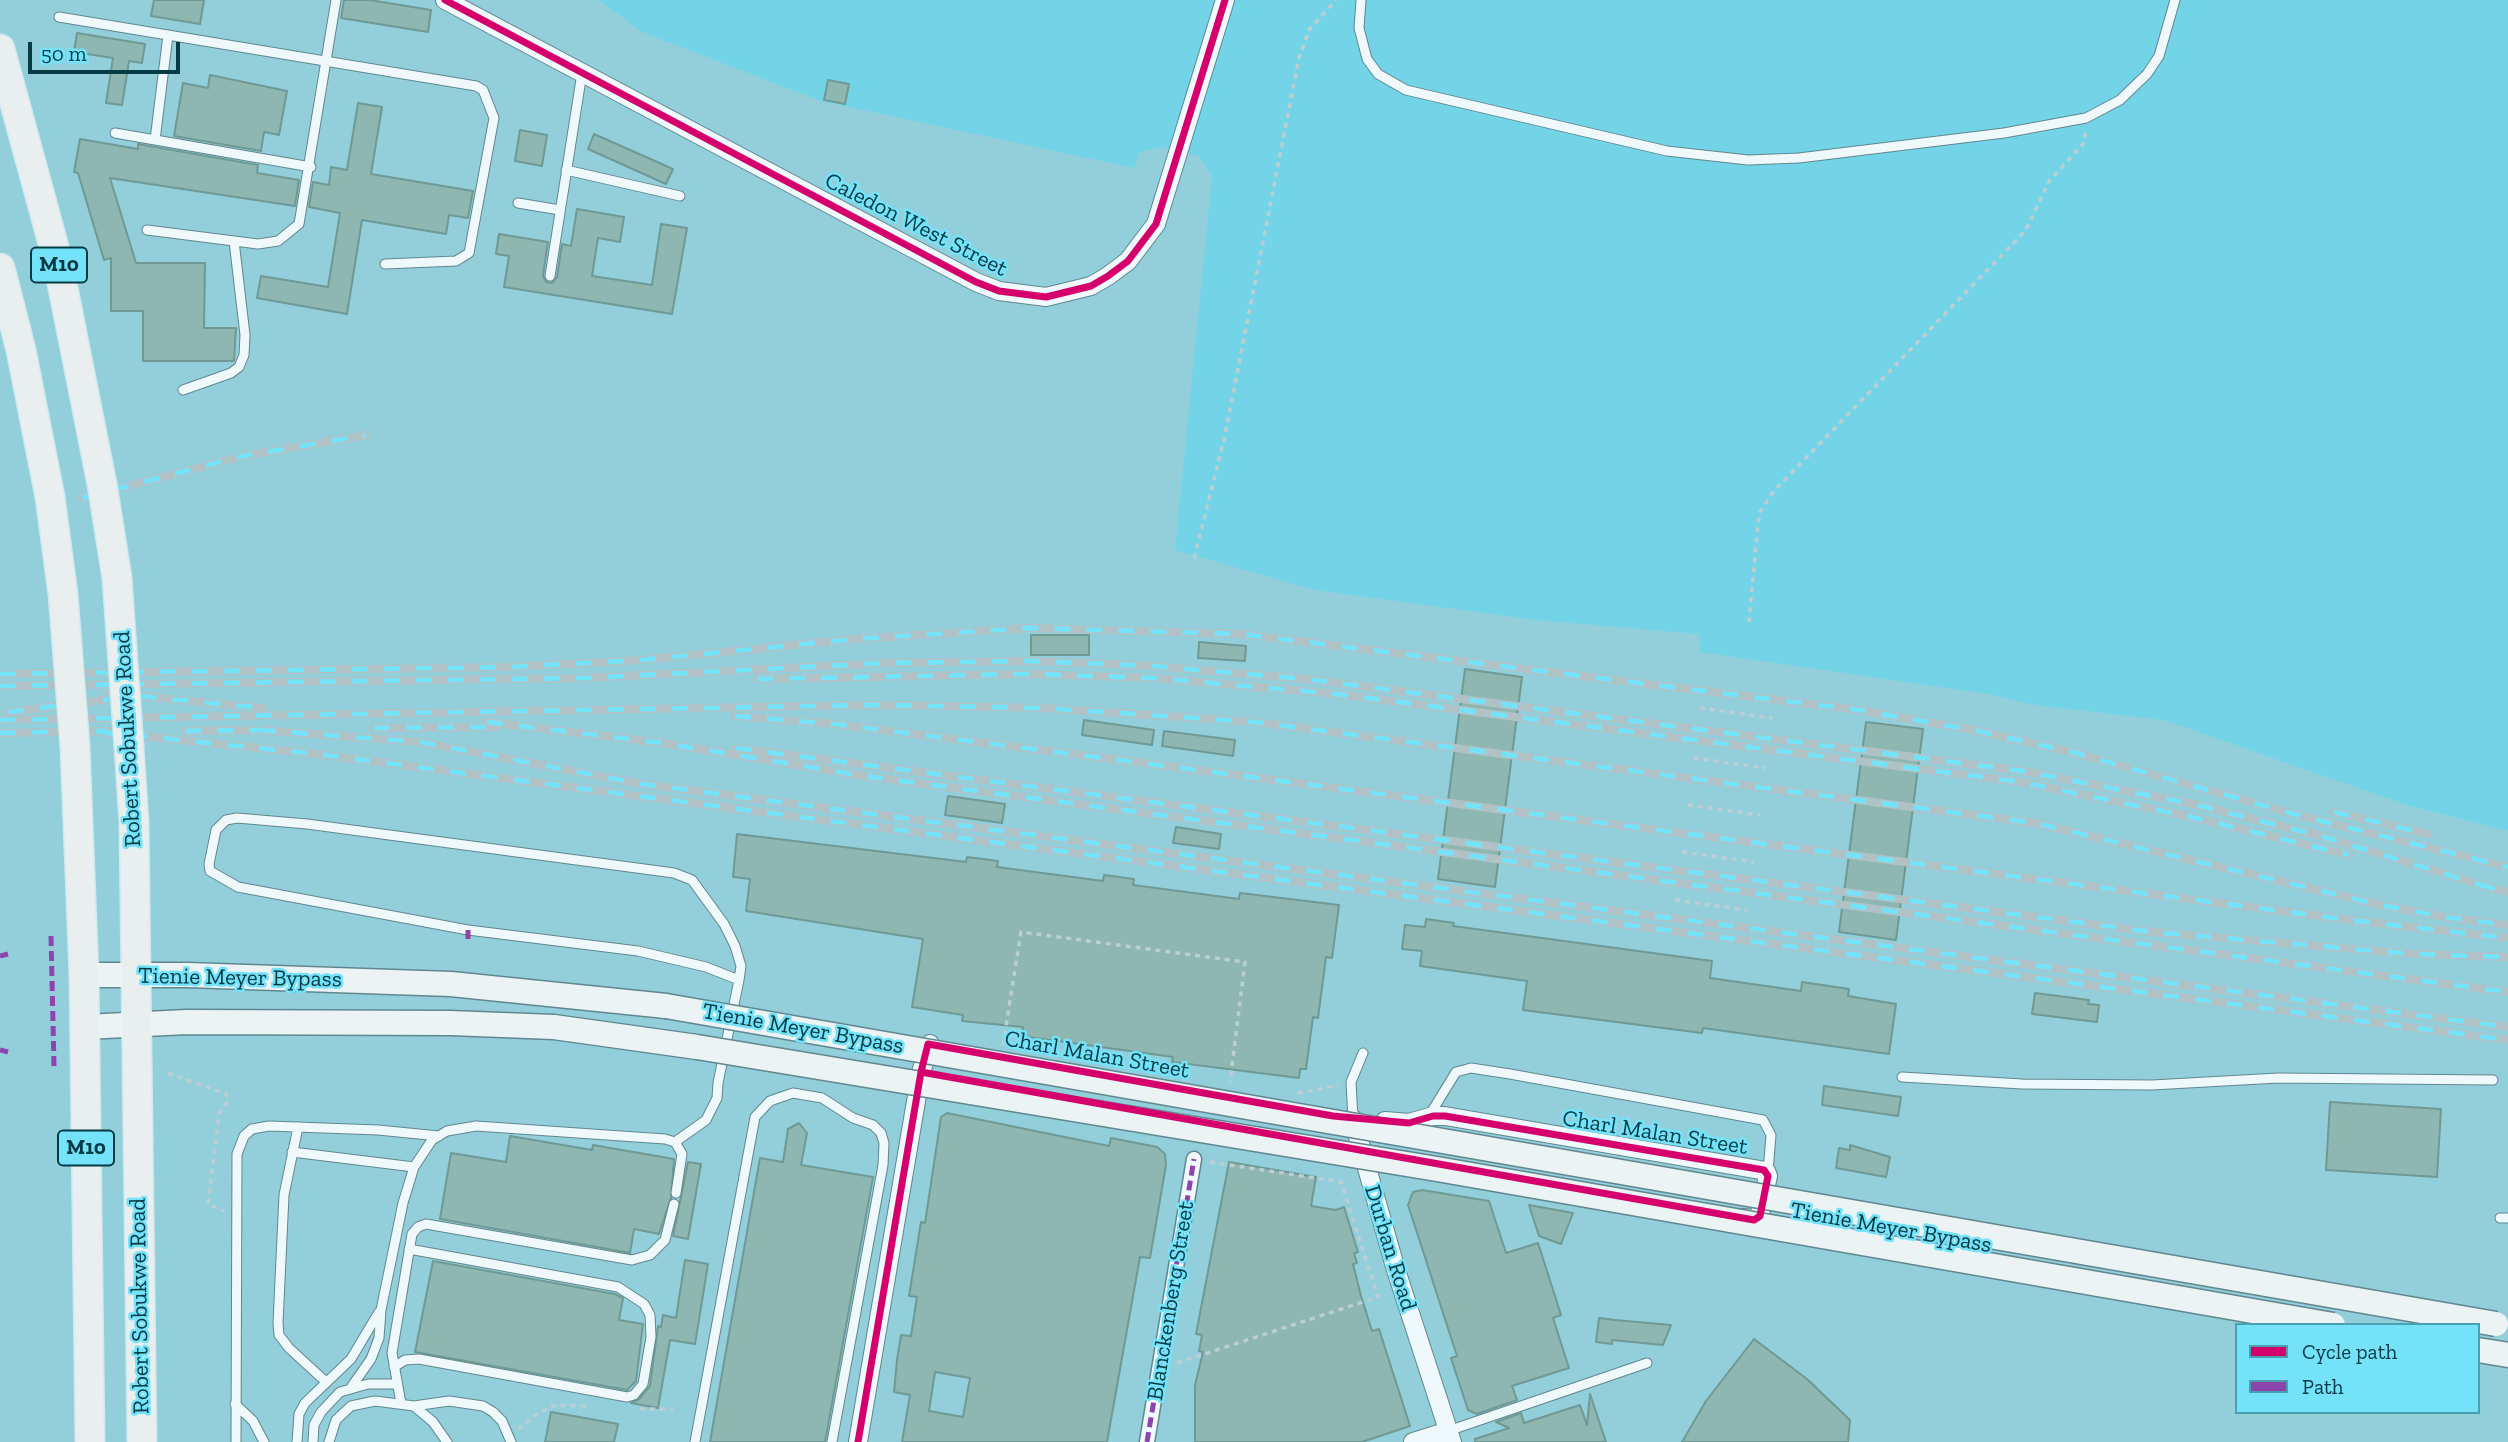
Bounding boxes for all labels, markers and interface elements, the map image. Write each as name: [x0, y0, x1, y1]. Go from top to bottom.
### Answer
scale bar: [32, 28, 184, 72]
text: 50 m: [41, 41, 87, 66]
street label: Caledon West Street: [820, 167, 1012, 283]
road number: M10: [31, 247, 87, 282]
street label: Robert Sobukwe Road: [109, 630, 147, 848]
street label: Tienie Meyer Bypass: [138, 962, 342, 994]
street label: Tienie Meyer Bypass: [700, 998, 906, 1060]
street label: Charl Malan Street: [1002, 1025, 1192, 1085]
street label: Charl Malan Street: [1560, 1105, 1750, 1161]
road number: M10: [58, 1130, 114, 1166]
street label: Durban Road: [1358, 1182, 1422, 1314]
street label: Tienie Meyer Bypass: [1788, 1197, 1994, 1259]
street label: Robert Sobukwe Road: [124, 1198, 156, 1414]
street label: Blanckenberg Street: [1142, 1199, 1200, 1403]
legend: [2235, 1323, 2480, 1414]
text: Cycle path: [2302, 1339, 2397, 1364]
text: Path: [2302, 1374, 2344, 1399]

